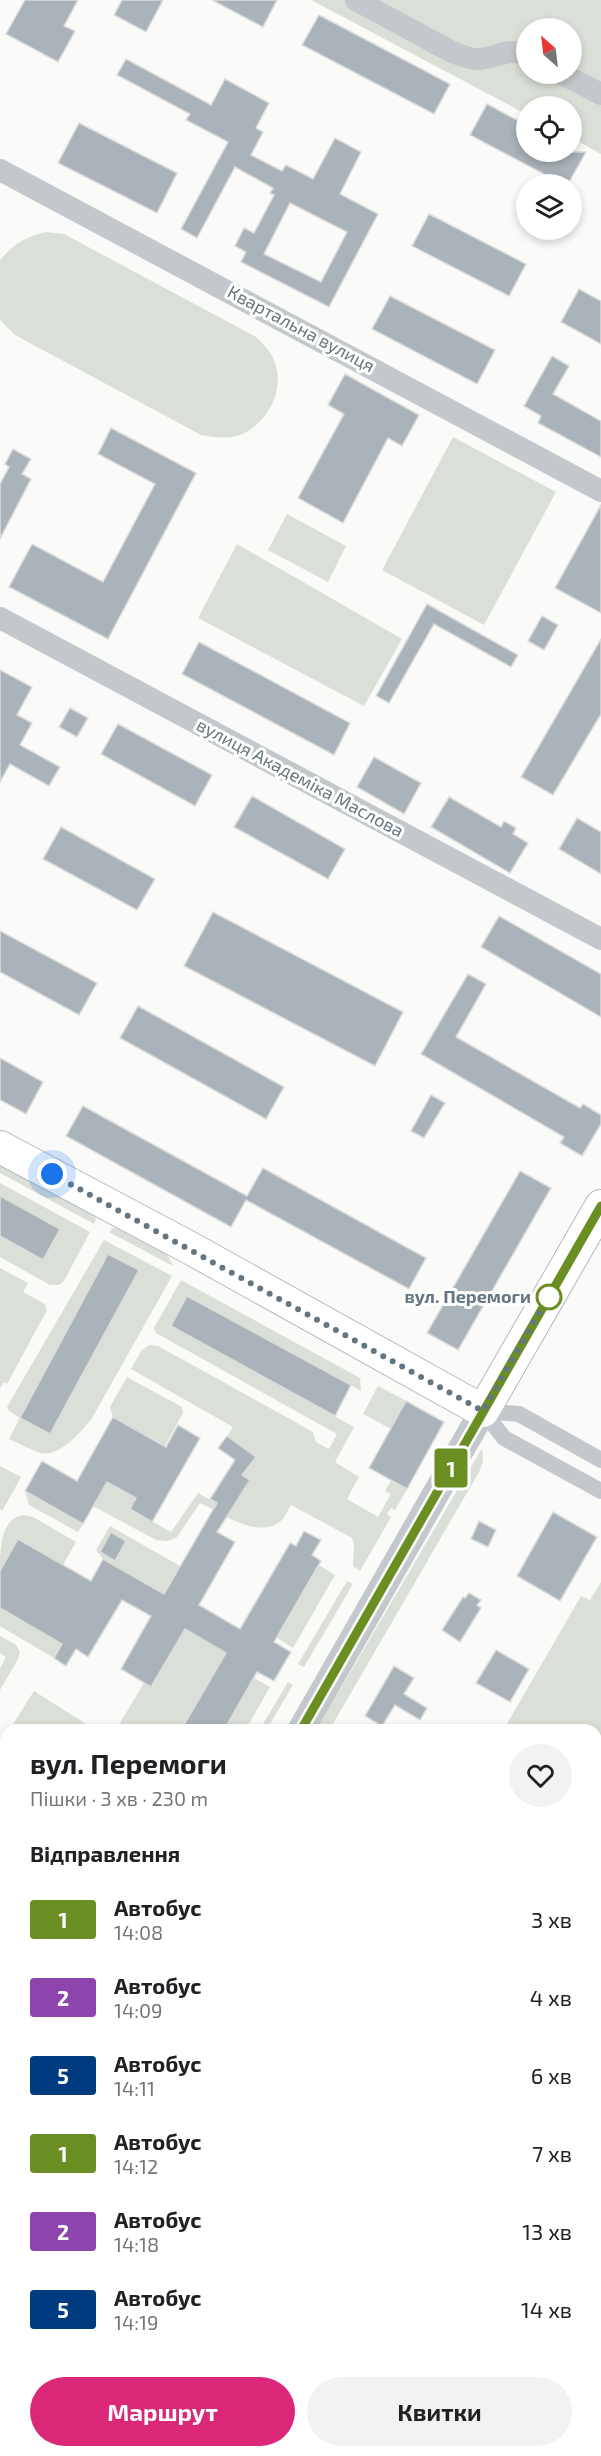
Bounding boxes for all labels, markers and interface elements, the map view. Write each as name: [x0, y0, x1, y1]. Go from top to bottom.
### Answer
north arrow: [516, 18, 582, 84]
map controls: [516, 18, 582, 240]
button: locate: [516, 96, 582, 162]
button: layers: [516, 174, 582, 240]
street label: Квартальна вулиця: [224, 280, 379, 376]
street label: вулиця Академіка Маслова: [193, 713, 408, 841]
your location: [37, 1159, 67, 1189]
marker: вул. Перемоги: [536, 1284, 562, 1310]
place label: вул. Перемоги: [404, 1285, 531, 1307]
line badge: 1: [432, 1448, 470, 1488]
text: 1: [446, 1456, 456, 1481]
button: heart: [509, 1744, 572, 1807]
text: вул. Перемоги: [30, 1746, 227, 1780]
text: Пішки · 3 хв · 230 m: [30, 1786, 208, 1810]
text: Відправлення: [30, 1840, 180, 1866]
text: Автобус: [114, 1894, 202, 1920]
text: 3 хв: [531, 1906, 572, 1932]
text: 1: [58, 1907, 68, 1932]
text: 14:08: [114, 1920, 163, 1944]
text: Автобус: [114, 1972, 202, 1998]
text: 4 хв: [530, 1984, 572, 2010]
text: 2: [57, 1985, 69, 2010]
text: 14:09: [114, 1998, 162, 2022]
text: Автобус: [114, 2050, 202, 2076]
text: 6 хв: [531, 2062, 572, 2088]
text: 5: [57, 2063, 69, 2088]
text: 14:11: [114, 2076, 155, 2100]
text: Автобус: [114, 2128, 202, 2154]
text: 7 хв: [532, 2140, 572, 2166]
text: 1: [58, 2141, 68, 2166]
text: 14:12: [114, 2154, 158, 2178]
text: Автобус: [114, 2206, 202, 2232]
text: 13 хв: [522, 2218, 572, 2244]
text: 2: [57, 2219, 69, 2244]
text: 14:18: [114, 2232, 159, 2256]
text: Автобус: [114, 2284, 202, 2310]
text: 14 хв: [521, 2296, 572, 2322]
text: 5: [57, 2297, 69, 2322]
text: 14:19: [114, 2310, 158, 2334]
button: Маршрут: [30, 2377, 295, 2446]
button: Квитки: [307, 2377, 572, 2446]

